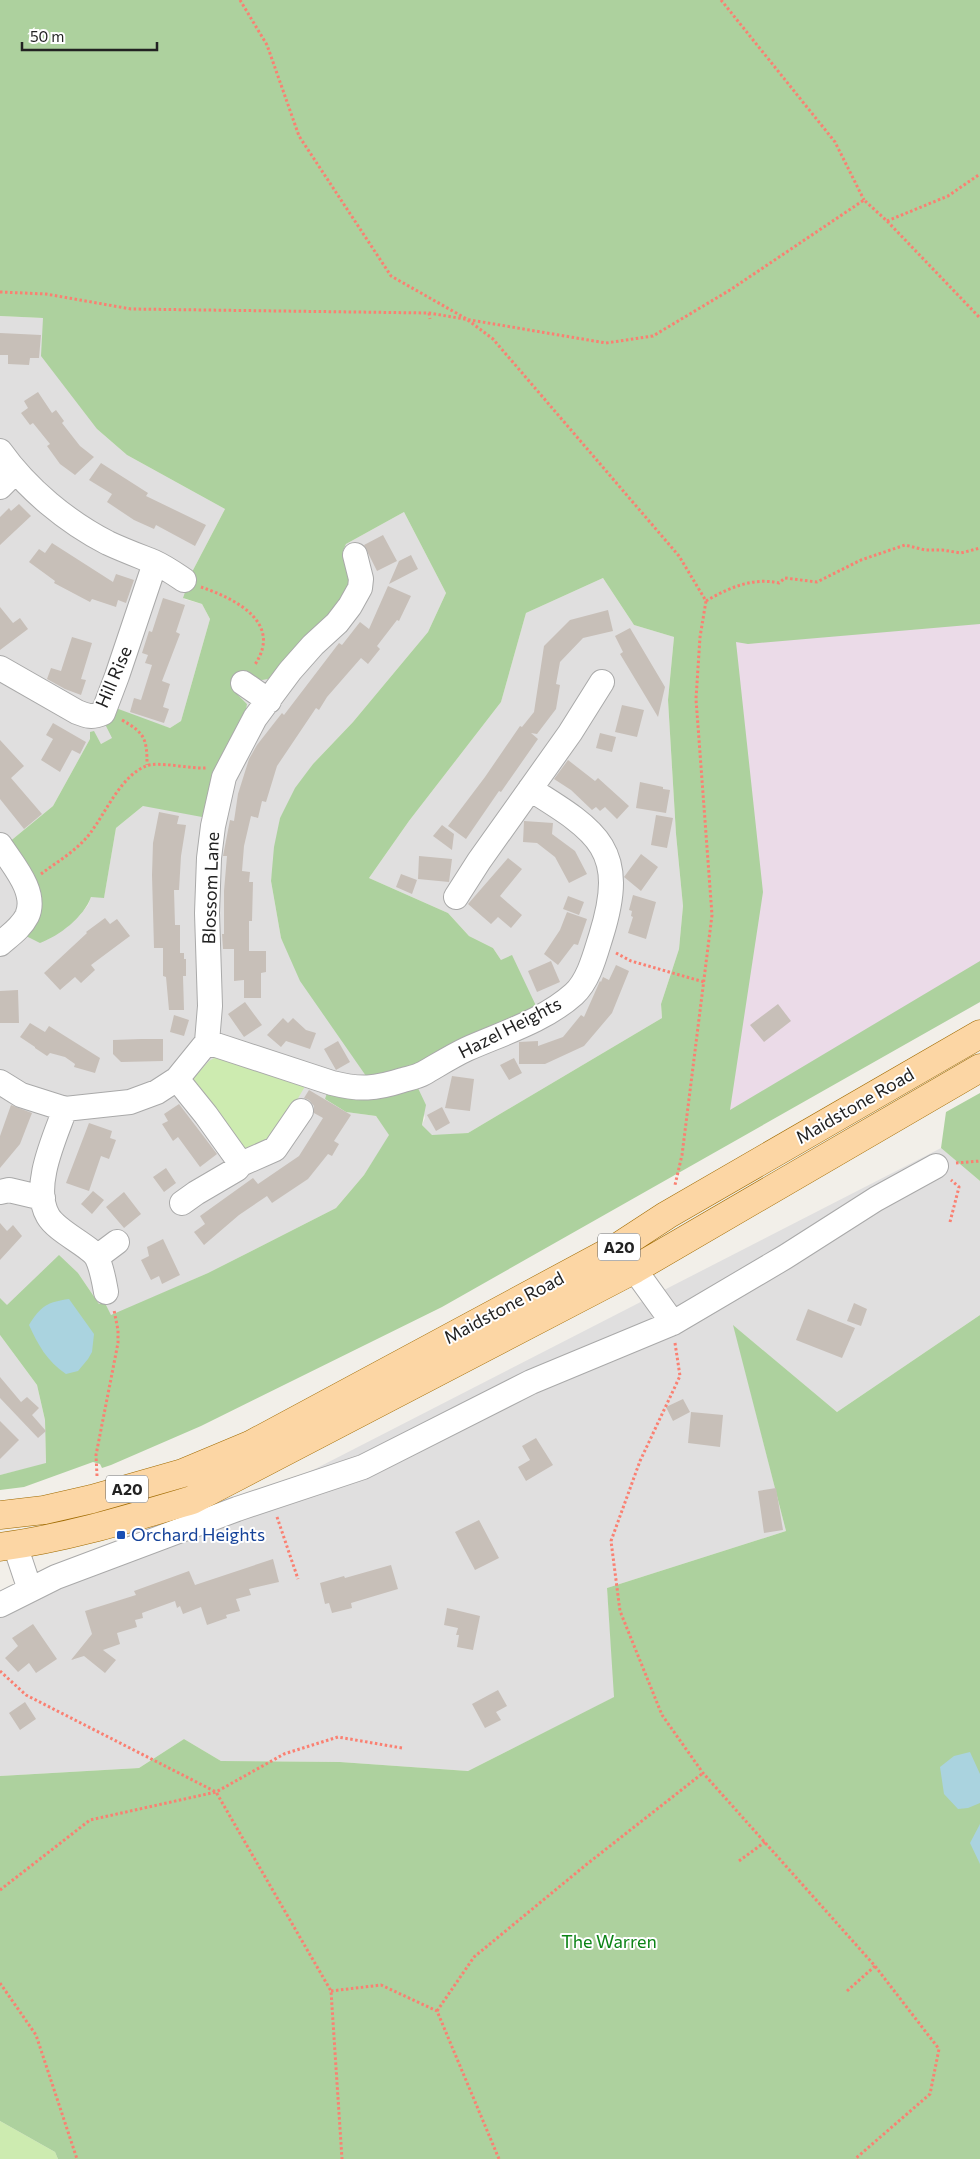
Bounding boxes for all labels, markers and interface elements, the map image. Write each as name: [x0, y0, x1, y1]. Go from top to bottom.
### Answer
scale bar: [22, 20, 158, 52]
text: 50 m: [30, 27, 64, 45]
street label: Hill Rise: [90, 642, 136, 711]
street label: Blossom Lane: [197, 831, 223, 945]
street label: Hazel Heights: [454, 992, 565, 1062]
street label: Maidstone Road: [791, 1062, 918, 1148]
road number: A20: [598, 1234, 640, 1260]
street label: Maidstone Road: [440, 1266, 567, 1348]
road number: A20: [106, 1476, 148, 1502]
place label: Orchard Heights: [131, 1523, 265, 1545]
marker: Orchard Heights: [115, 1529, 127, 1541]
park label: The Warren: [561, 1930, 657, 1952]

